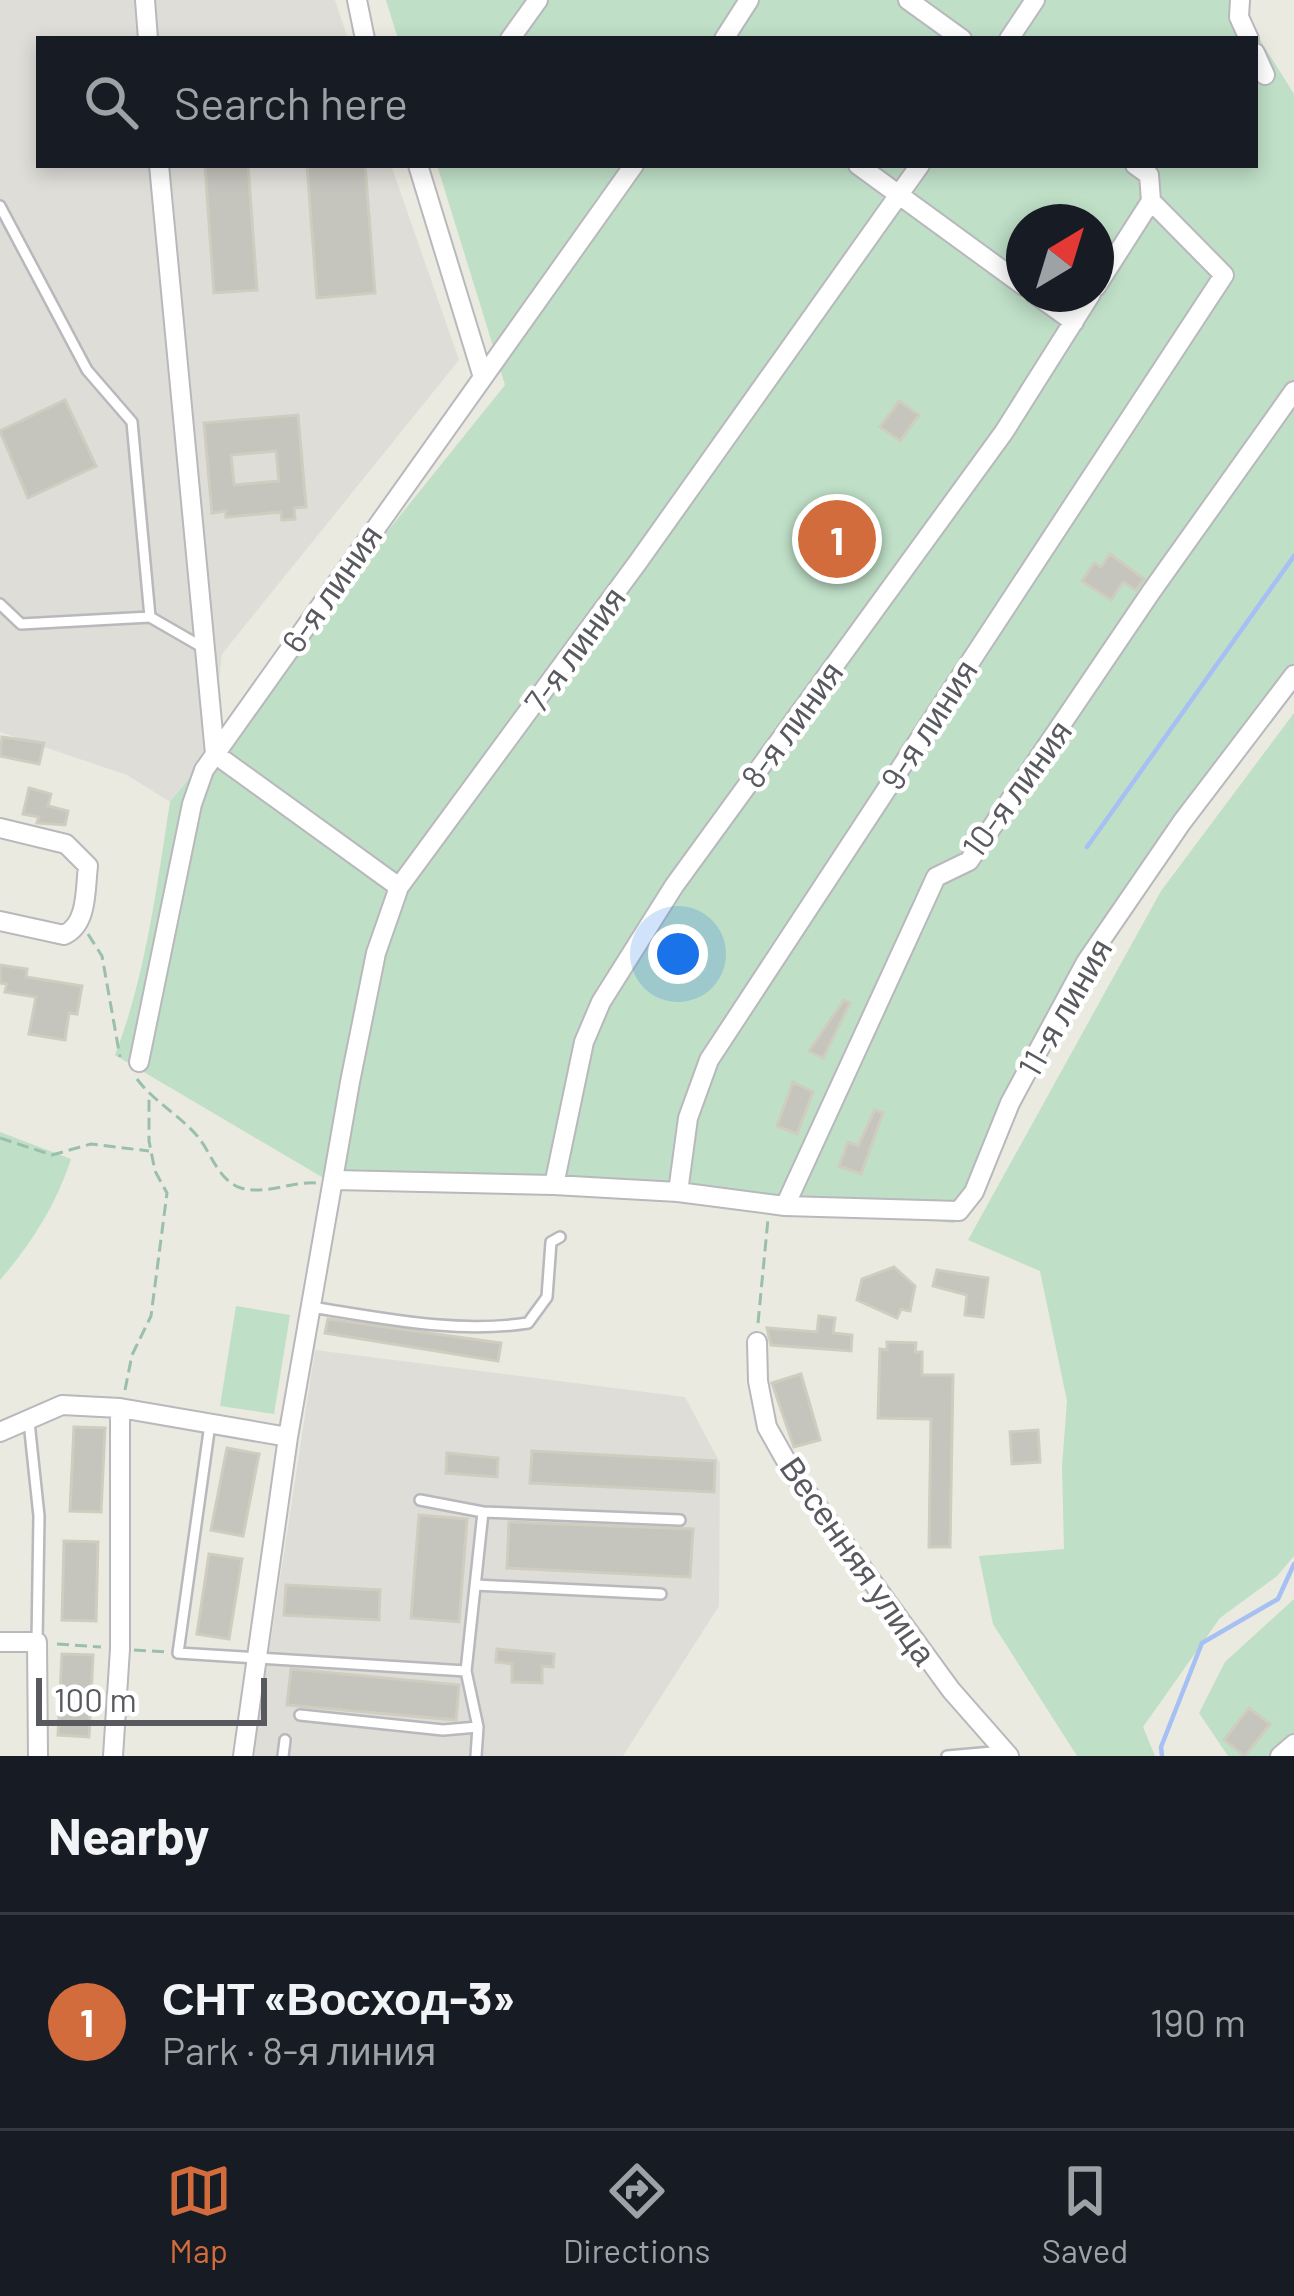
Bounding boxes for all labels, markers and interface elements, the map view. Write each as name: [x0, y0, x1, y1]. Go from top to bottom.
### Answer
search box: [36, 36, 1258, 168]
icon: search: [78, 69, 144, 135]
text: Search here: [174, 75, 408, 129]
north arrow: [1006, 204, 1114, 312]
pin: 1: [798, 494, 876, 584]
street label: 6-я линия: [273, 516, 389, 660]
street label: 7-я линия: [515, 578, 633, 720]
street label: 9-я линия: [871, 652, 985, 796]
street label: 8-я линия: [732, 653, 850, 795]
street label: 10-я линия: [953, 712, 1079, 864]
your location: [648, 924, 708, 984]
street label: 11-я линия: [1008, 931, 1120, 1083]
street label: Весенняя улица: [772, 1448, 946, 1672]
scale bar: [36, 1672, 267, 1725]
text: 100 m: [54, 1679, 137, 1719]
text: Nearby: [48, 1804, 209, 1865]
text: СНТ «Восход-3»: [162, 1970, 515, 2024]
text: 1: [80, 1998, 94, 2045]
text: 190 m: [1150, 1998, 1246, 2045]
text: Park · 8-я линия: [162, 2026, 436, 2073]
tab: Map: [166, 2158, 232, 2270]
tab: Directions: [563, 2158, 710, 2270]
tab: Saved: [1042, 2158, 1128, 2270]

